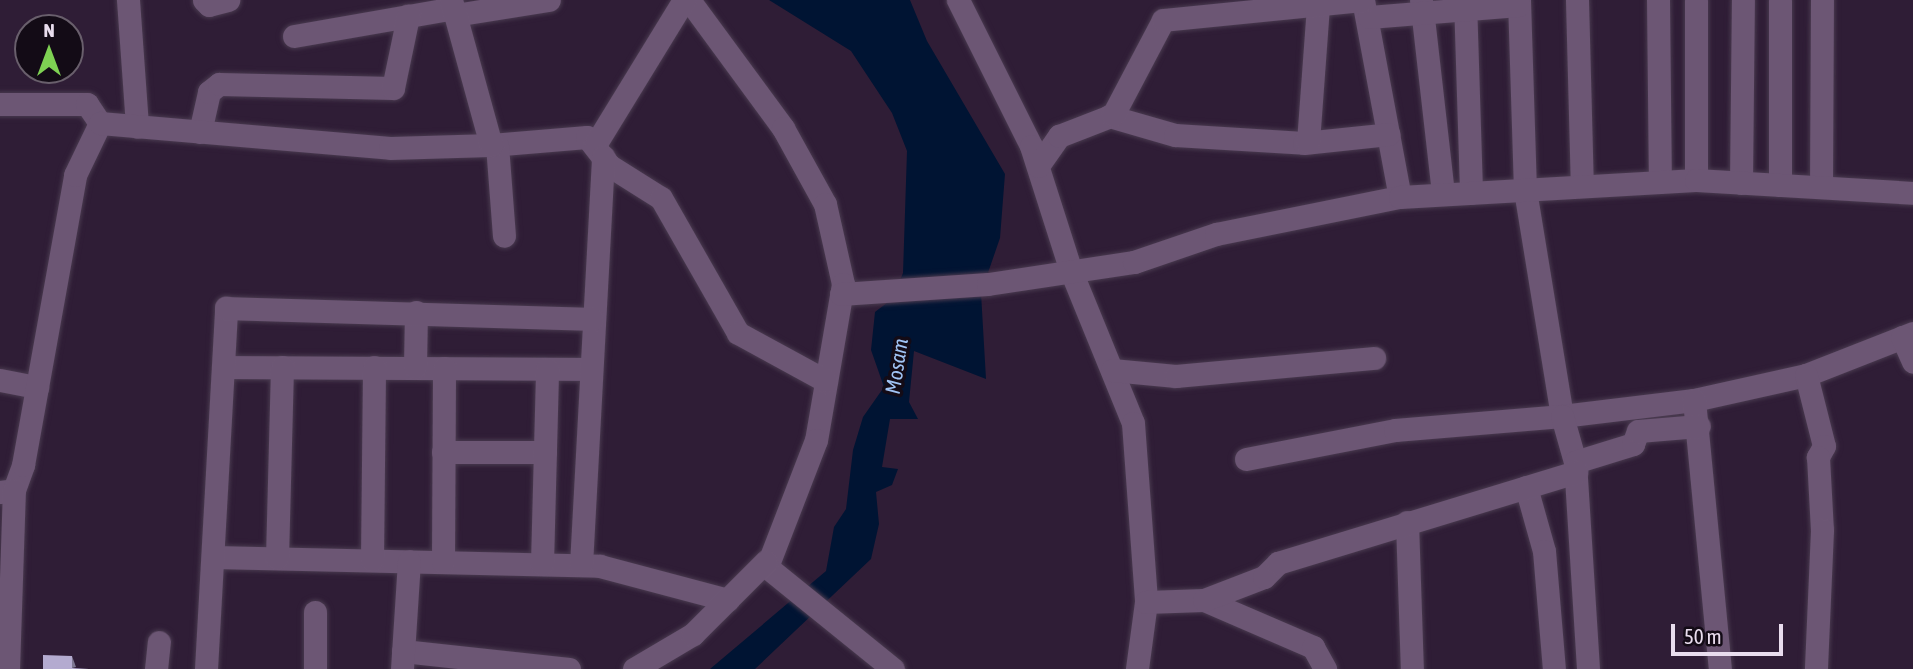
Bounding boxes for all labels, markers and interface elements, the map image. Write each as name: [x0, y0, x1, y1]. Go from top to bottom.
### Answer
north arrow: [14, 14, 84, 84]
text: N: [43, 19, 55, 41]
water label: Mosam: [879, 336, 913, 396]
scale bar: [1675, 610, 1787, 654]
text: 50 m: [1684, 624, 1722, 648]

